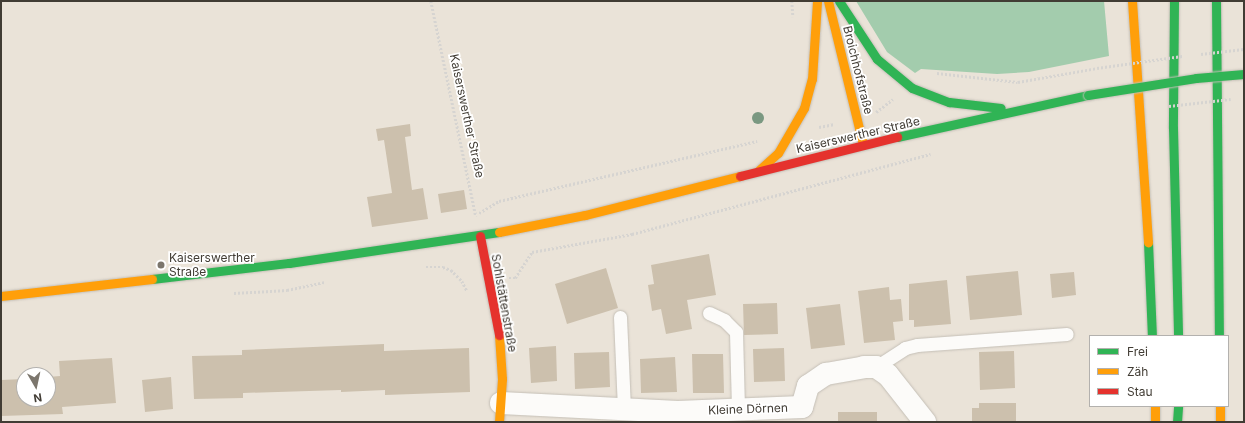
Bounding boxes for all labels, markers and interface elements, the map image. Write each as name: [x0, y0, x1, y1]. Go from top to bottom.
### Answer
street label: Broichhofstraße: [840, 24, 876, 116]
street label: Kaiserswerther Straße: [447, 53, 487, 179]
street label: Kaiserswerther Straße: [795, 114, 921, 156]
place label: Kaiserswerther Straße: [169, 251, 255, 279]
street label: Sohlstättenstraße: [488, 253, 520, 353]
marker: Kaiserswerther Straße: [156, 260, 166, 270]
legend: [1089, 335, 1229, 407]
text: Frei: [1127, 344, 1148, 359]
text: Zäh: [1127, 364, 1148, 379]
north arrow: [16, 367, 56, 407]
text: Stau: [1127, 384, 1153, 399]
text: N: [32, 390, 43, 405]
street label: Kleine Dörnen: [708, 400, 788, 418]

